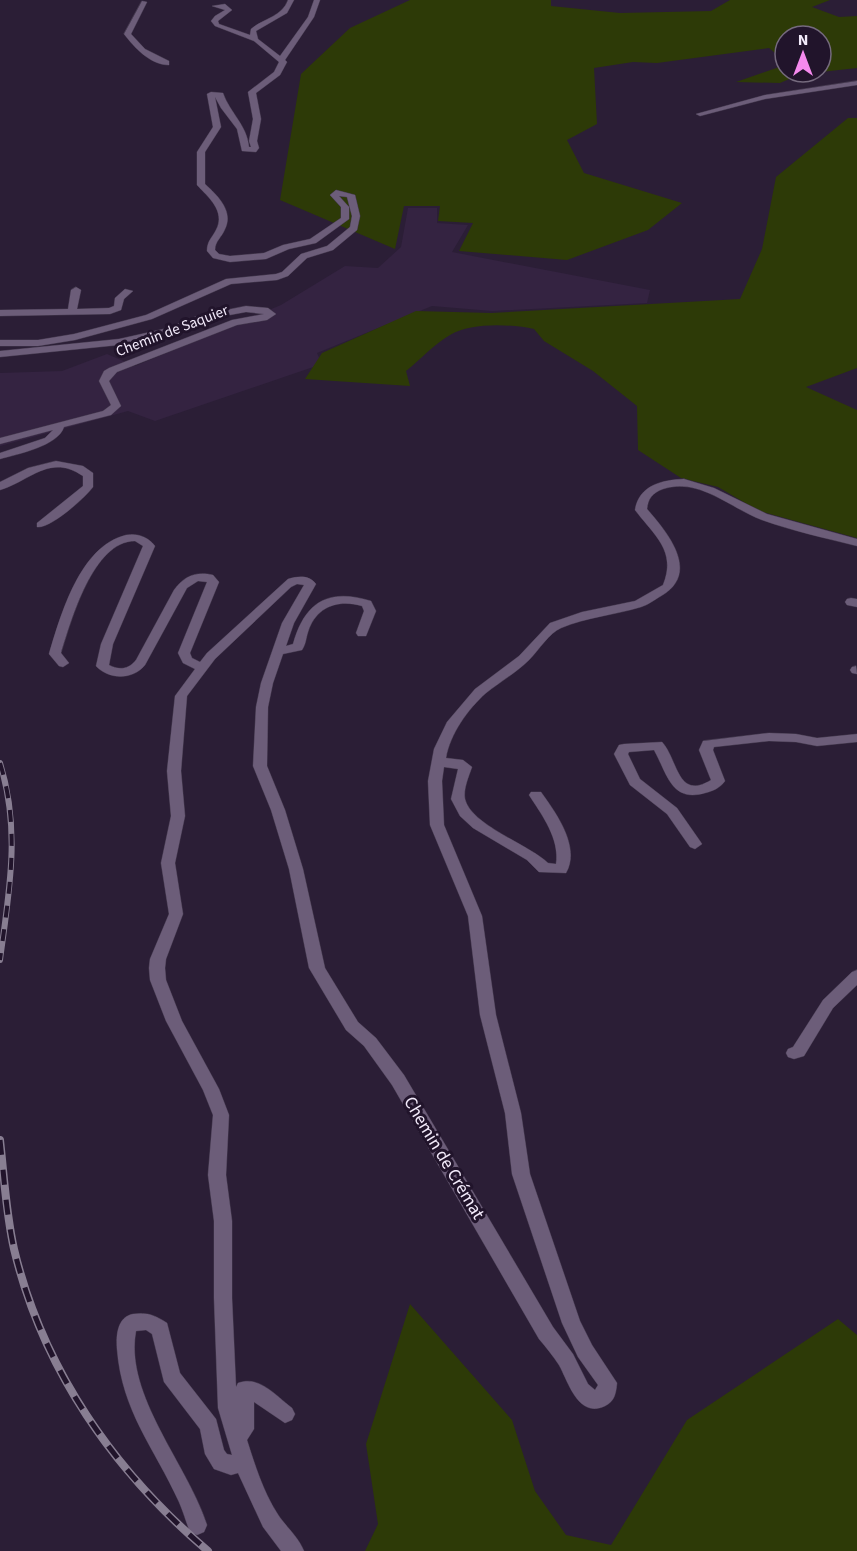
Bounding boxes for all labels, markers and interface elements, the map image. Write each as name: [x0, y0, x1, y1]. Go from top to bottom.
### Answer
north arrow: [773, 24, 833, 84]
text: N: [798, 29, 808, 51]
street label: Chemin de Saquier: [113, 300, 232, 362]
street label: Chemin de Crémat: [397, 1092, 491, 1224]

